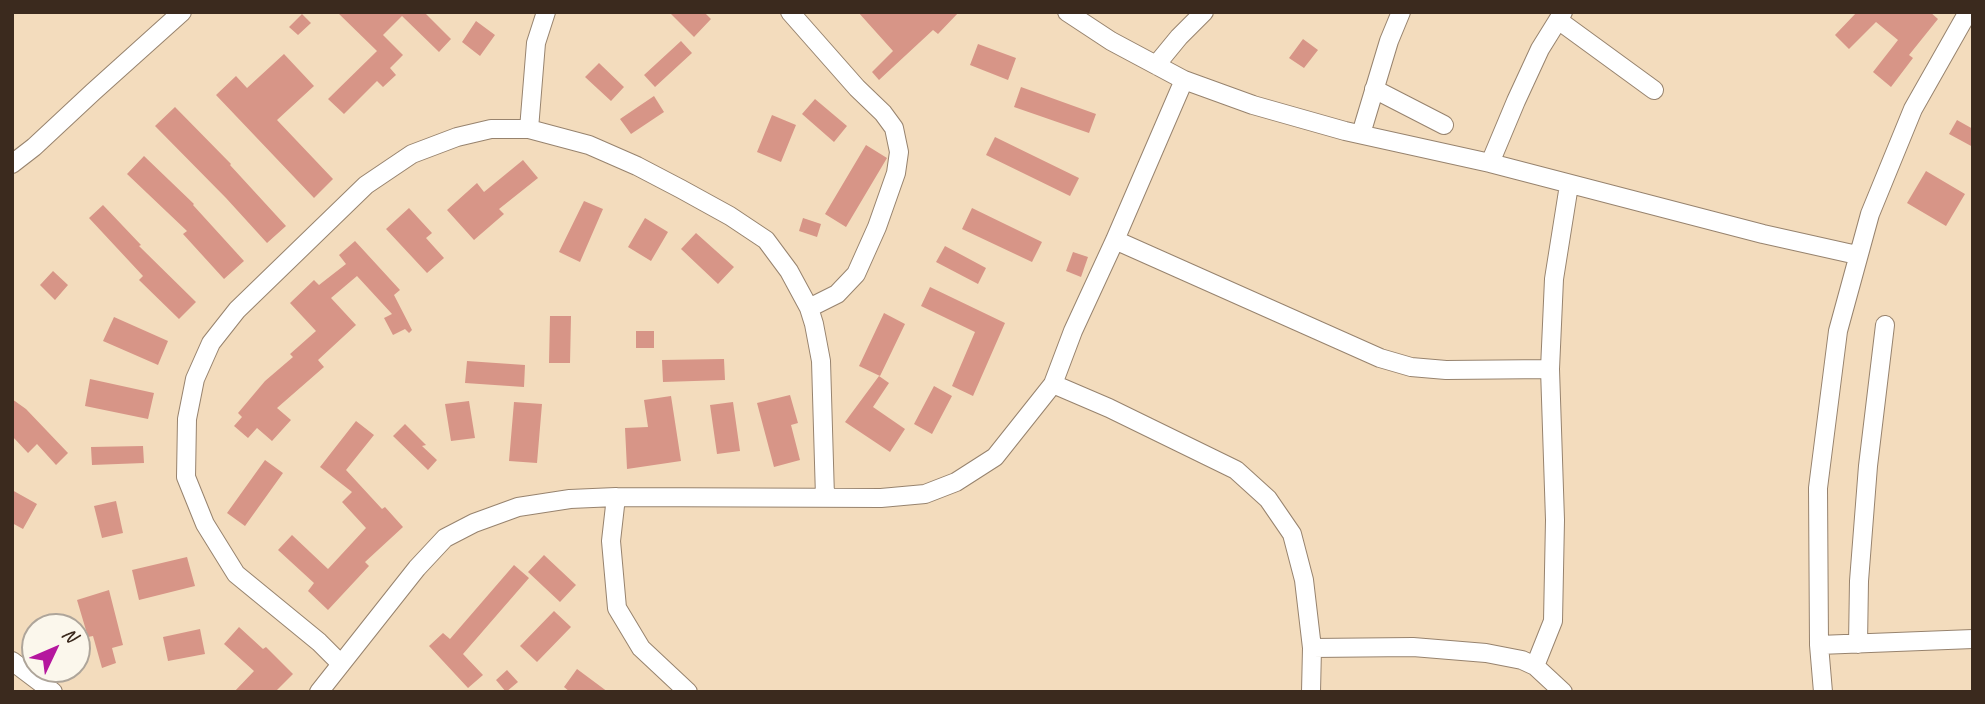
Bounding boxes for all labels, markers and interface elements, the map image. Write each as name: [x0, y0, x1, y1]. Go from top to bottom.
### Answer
north arrow: [21, 613, 91, 683]
text: N: [57, 622, 82, 647]

